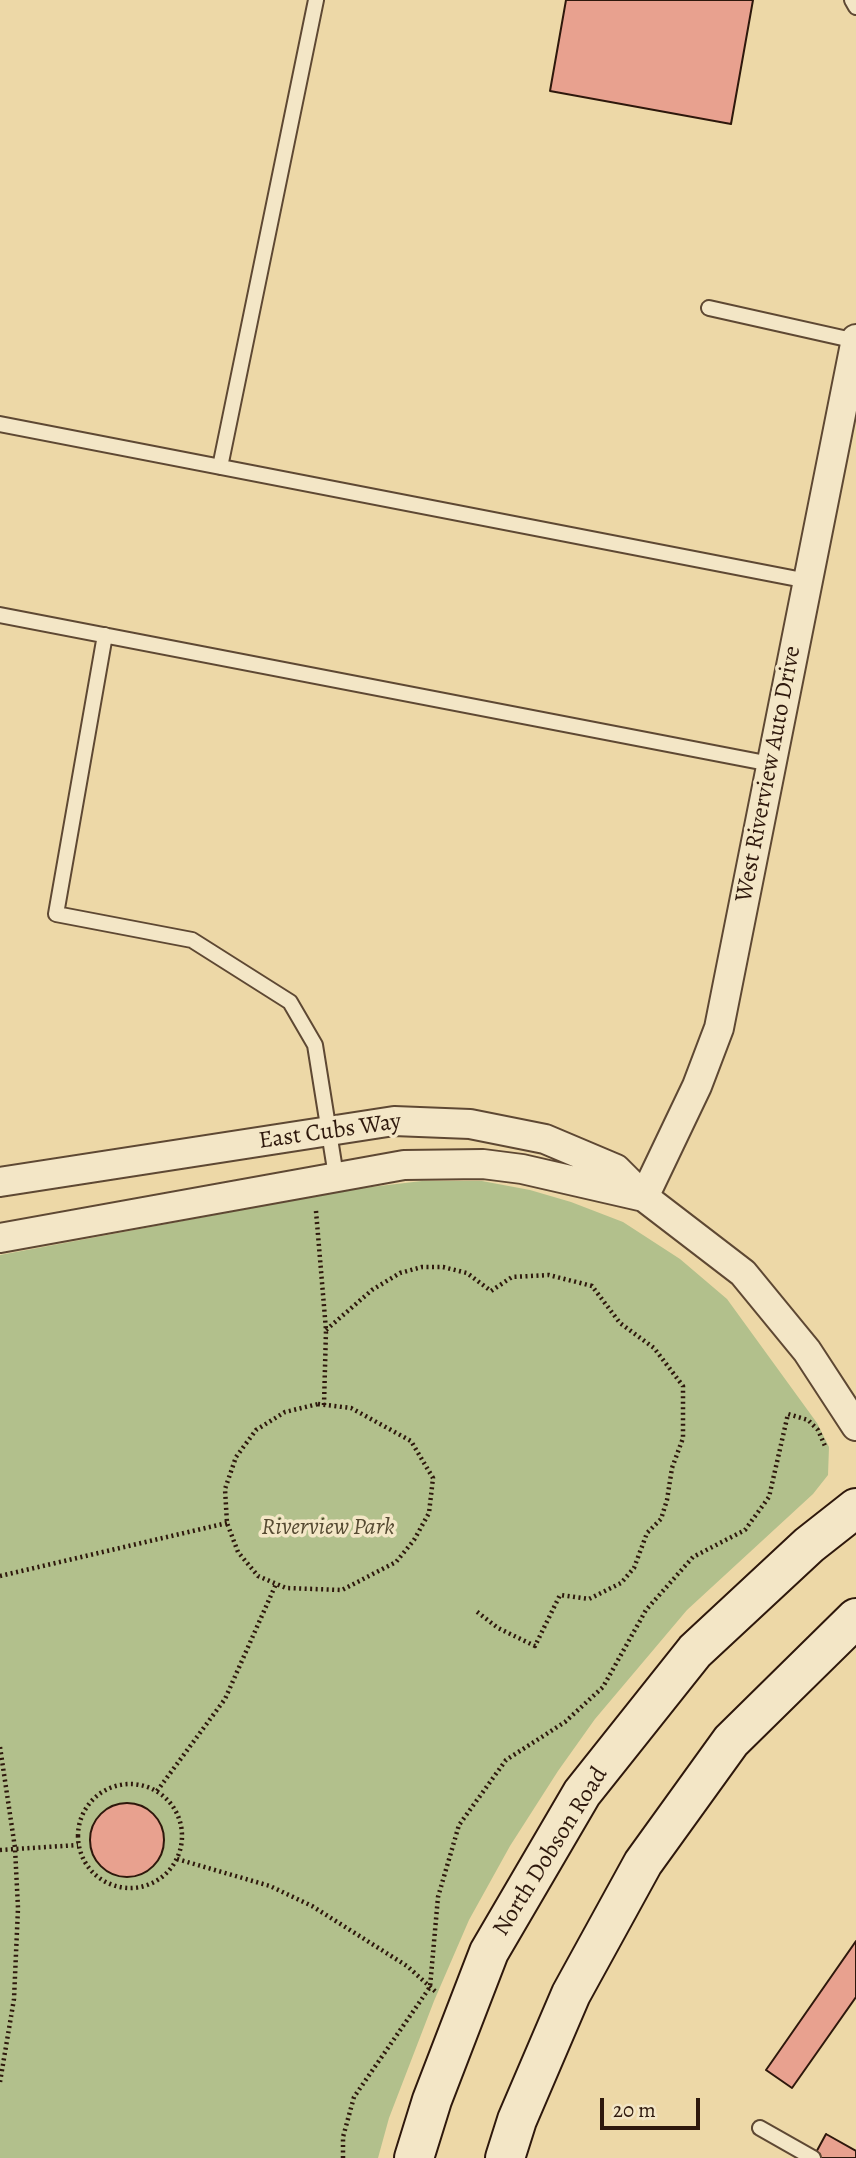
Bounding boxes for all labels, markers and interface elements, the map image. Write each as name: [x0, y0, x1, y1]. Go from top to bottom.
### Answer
street label: West Riverview Auto Drive: [730, 643, 808, 905]
street label: East Cubs Way: [257, 1108, 403, 1156]
park label: Riverview Park: [261, 1514, 395, 1542]
street label: North Dobson Road: [487, 1762, 615, 1942]
scale bar: [604, 2084, 704, 2128]
text: 20 m: [613, 2096, 656, 2124]

